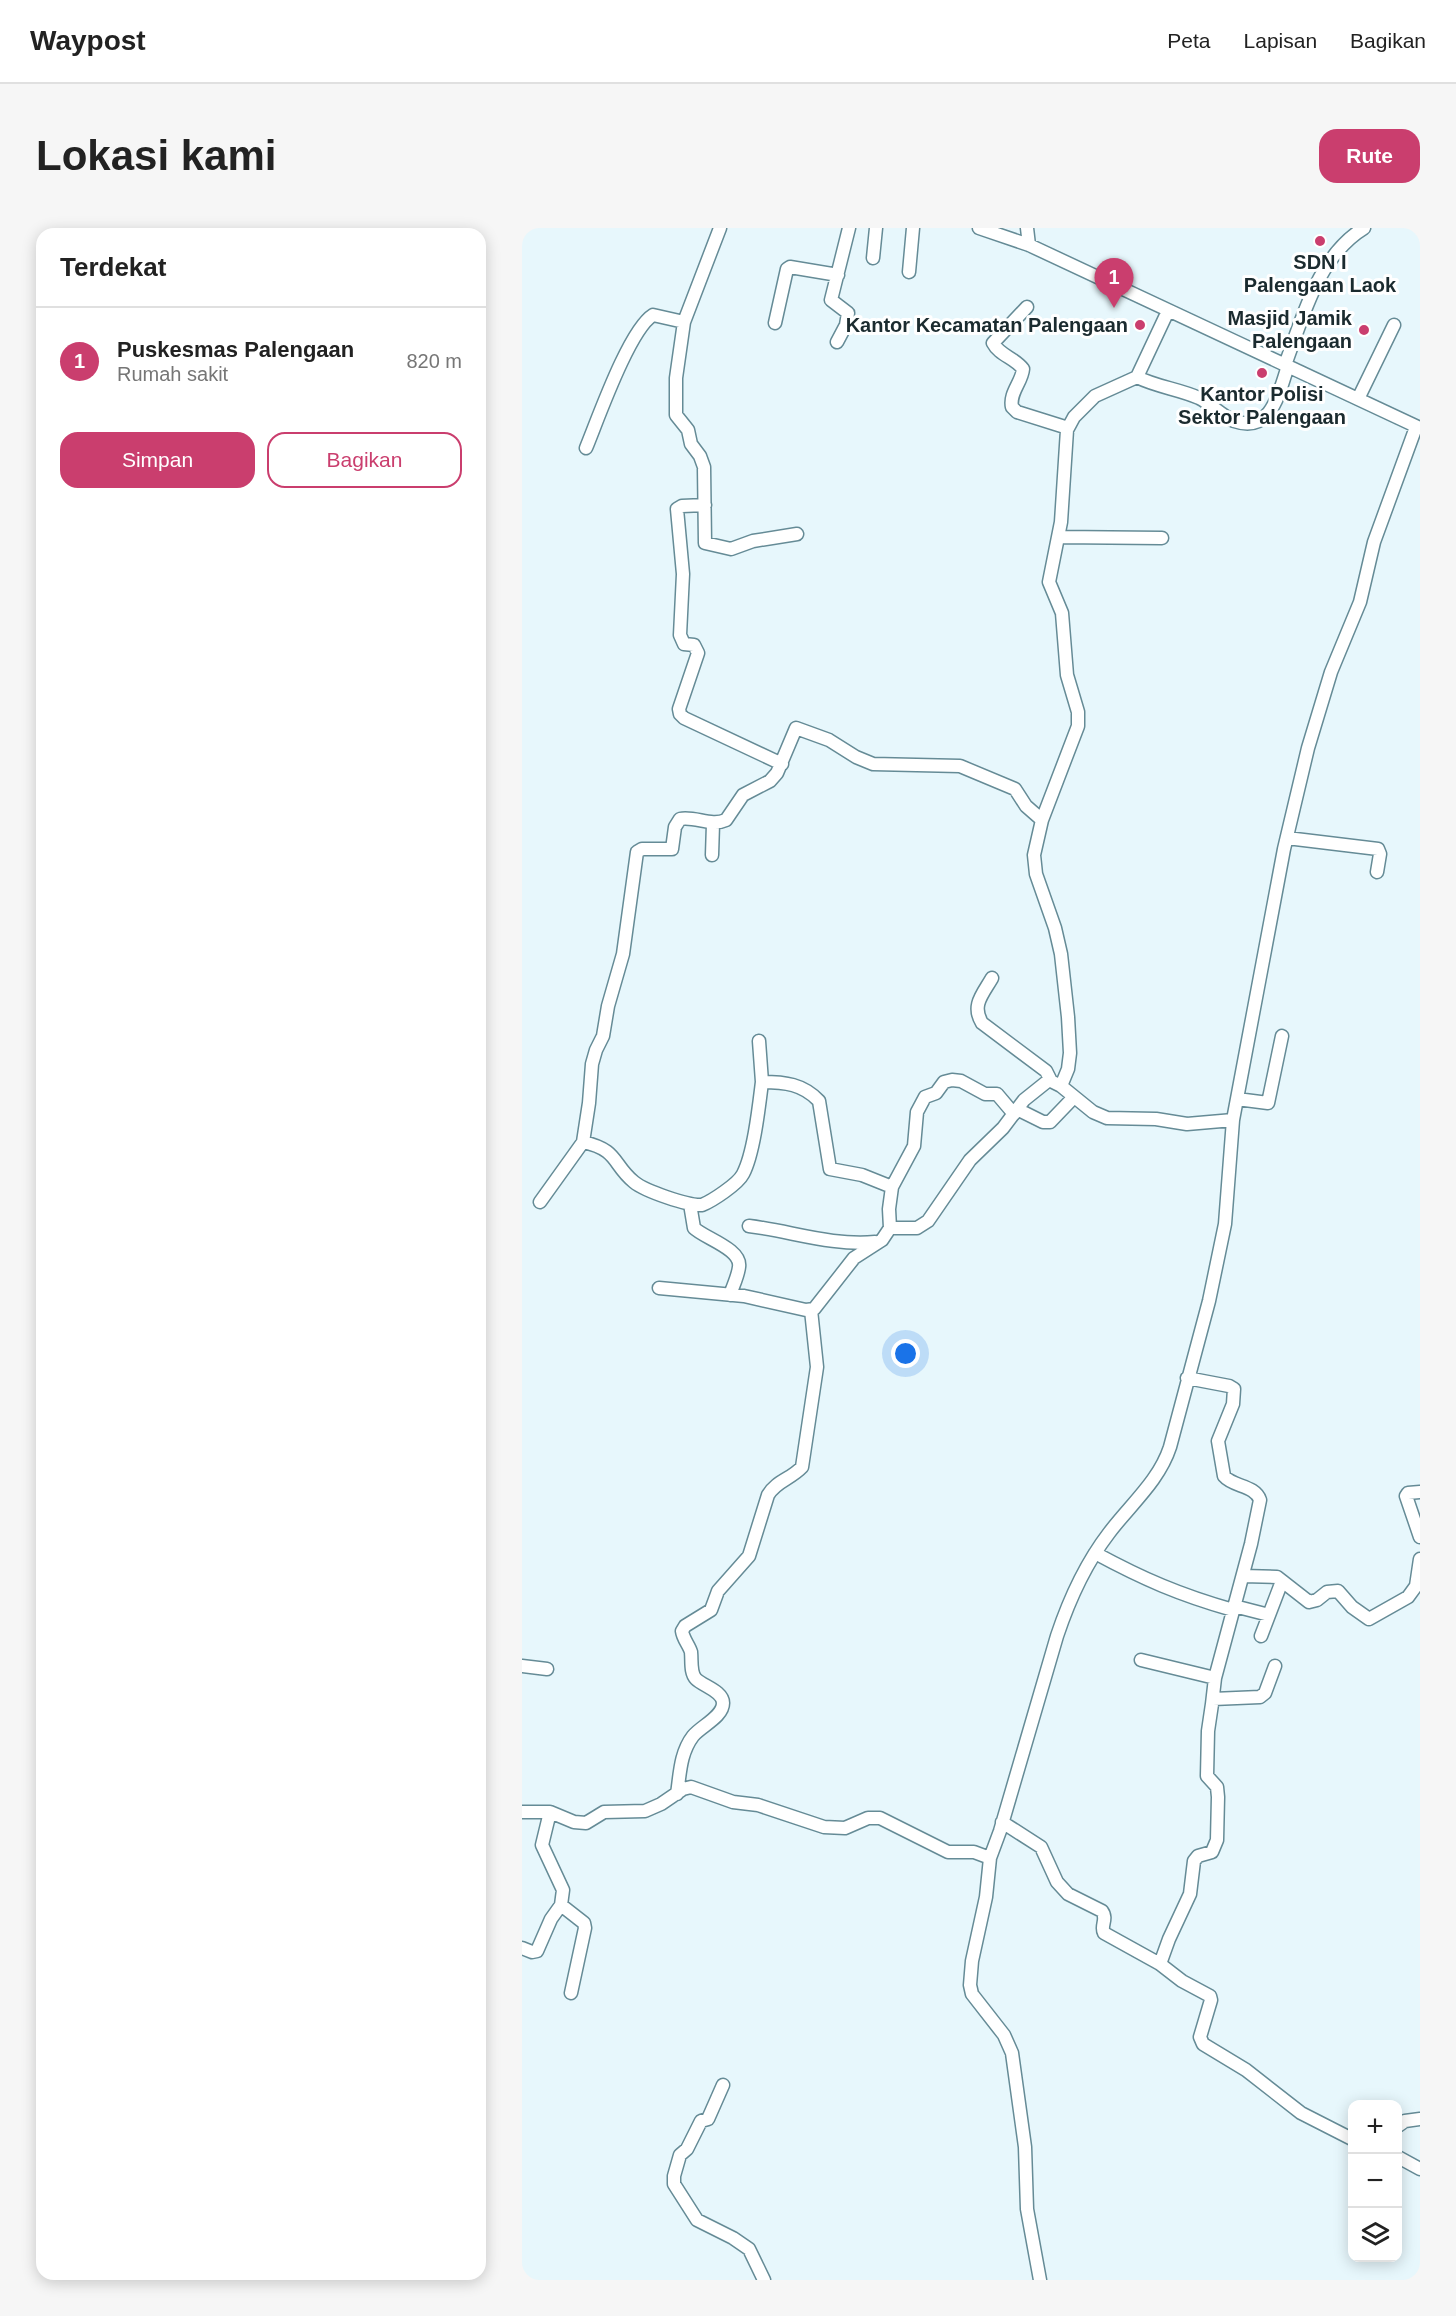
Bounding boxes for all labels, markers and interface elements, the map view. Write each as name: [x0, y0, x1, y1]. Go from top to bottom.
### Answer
text: Waypost: [30, 25, 146, 56]
text: Peta: [1167, 29, 1211, 52]
text: Lapisan: [1244, 29, 1317, 52]
text: Bagikan: [1350, 29, 1426, 52]
button: Rute: [1319, 129, 1420, 183]
text: Lokasi kami: [36, 132, 276, 179]
marker: SDN I Palengaan Laok: [1313, 234, 1327, 248]
place label: SDN I Palengaan Laok: [1244, 251, 1397, 296]
text: Terdekat: [60, 252, 166, 282]
pin: 1: [1094, 259, 1134, 308]
place label: Masjid Jamik Palengaan: [1227, 307, 1353, 352]
place label: Kantor Kecamatan Palengaan: [846, 314, 1128, 336]
marker: Kantor Kecamatan Palengaan: [1133, 318, 1147, 332]
marker: Masjid Jamik Palengaan: [1357, 323, 1371, 337]
text: Puskesmas Palengaan: [117, 337, 354, 362]
text: 1: [74, 350, 85, 372]
text: 820 m: [406, 350, 462, 372]
text: Rumah sakit: [117, 363, 228, 385]
marker: Kantor Polisi Sektor Palengaan: [1255, 366, 1269, 380]
place label: Kantor Polisi Sektor Palengaan: [1178, 383, 1346, 428]
button: Simpan: [60, 432, 255, 488]
button: Bagikan: [267, 432, 462, 488]
your location: [891, 1339, 920, 1368]
map controls: [1348, 2100, 1402, 2262]
button: +: [1348, 2100, 1402, 2154]
button: −: [1348, 2154, 1402, 2208]
button: layers: [1348, 2208, 1402, 2262]

